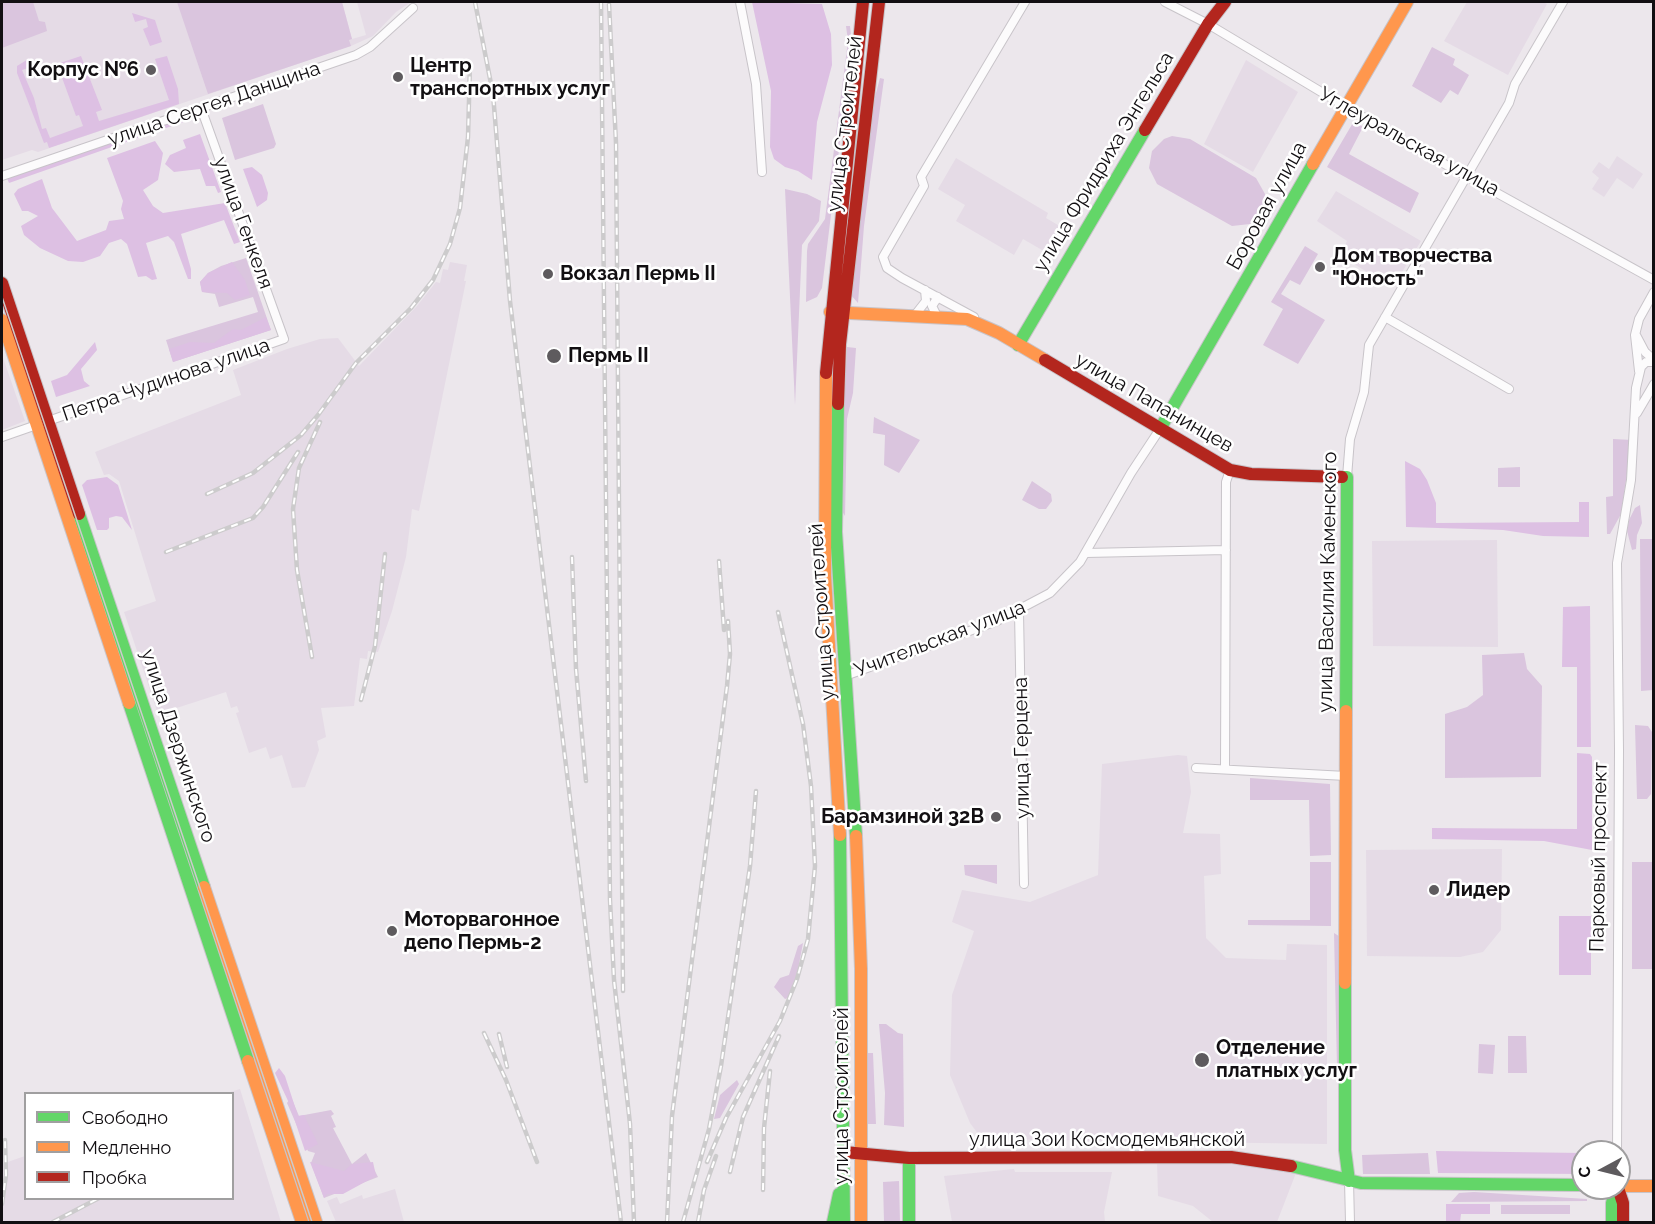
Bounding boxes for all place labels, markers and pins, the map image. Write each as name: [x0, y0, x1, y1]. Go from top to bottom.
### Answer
place label: Центр транспортных услуг: [410, 54, 610, 101]
place label: Корпус №6: [27, 58, 139, 82]
marker: Корпус №6: [144, 63, 158, 77]
marker: Центр транспортных услуг: [391, 70, 405, 84]
place label: Дом творчества "Юность": [1332, 244, 1492, 291]
marker: Дом творчества "Юность": [1313, 260, 1327, 274]
place label: Вокзал Пермь II: [560, 262, 716, 286]
marker: Вокзал Пермь II: [541, 267, 555, 281]
place label: Пермь II: [568, 344, 649, 368]
marker: Пермь II: [545, 347, 563, 365]
place label: Барамзиной 32В: [821, 805, 984, 829]
marker: Барамзиной 32В: [989, 810, 1003, 824]
place label: Лидер: [1446, 878, 1510, 902]
marker: Лидер: [1427, 883, 1441, 897]
place label: Моторвагонное депо Пермь-2: [404, 908, 560, 955]
marker: Моторвагонное депо Пермь-2: [385, 924, 399, 938]
place label: Отделение платных услуг: [1216, 1036, 1357, 1083]
marker: Отделение платных услуг: [1193, 1051, 1211, 1069]

